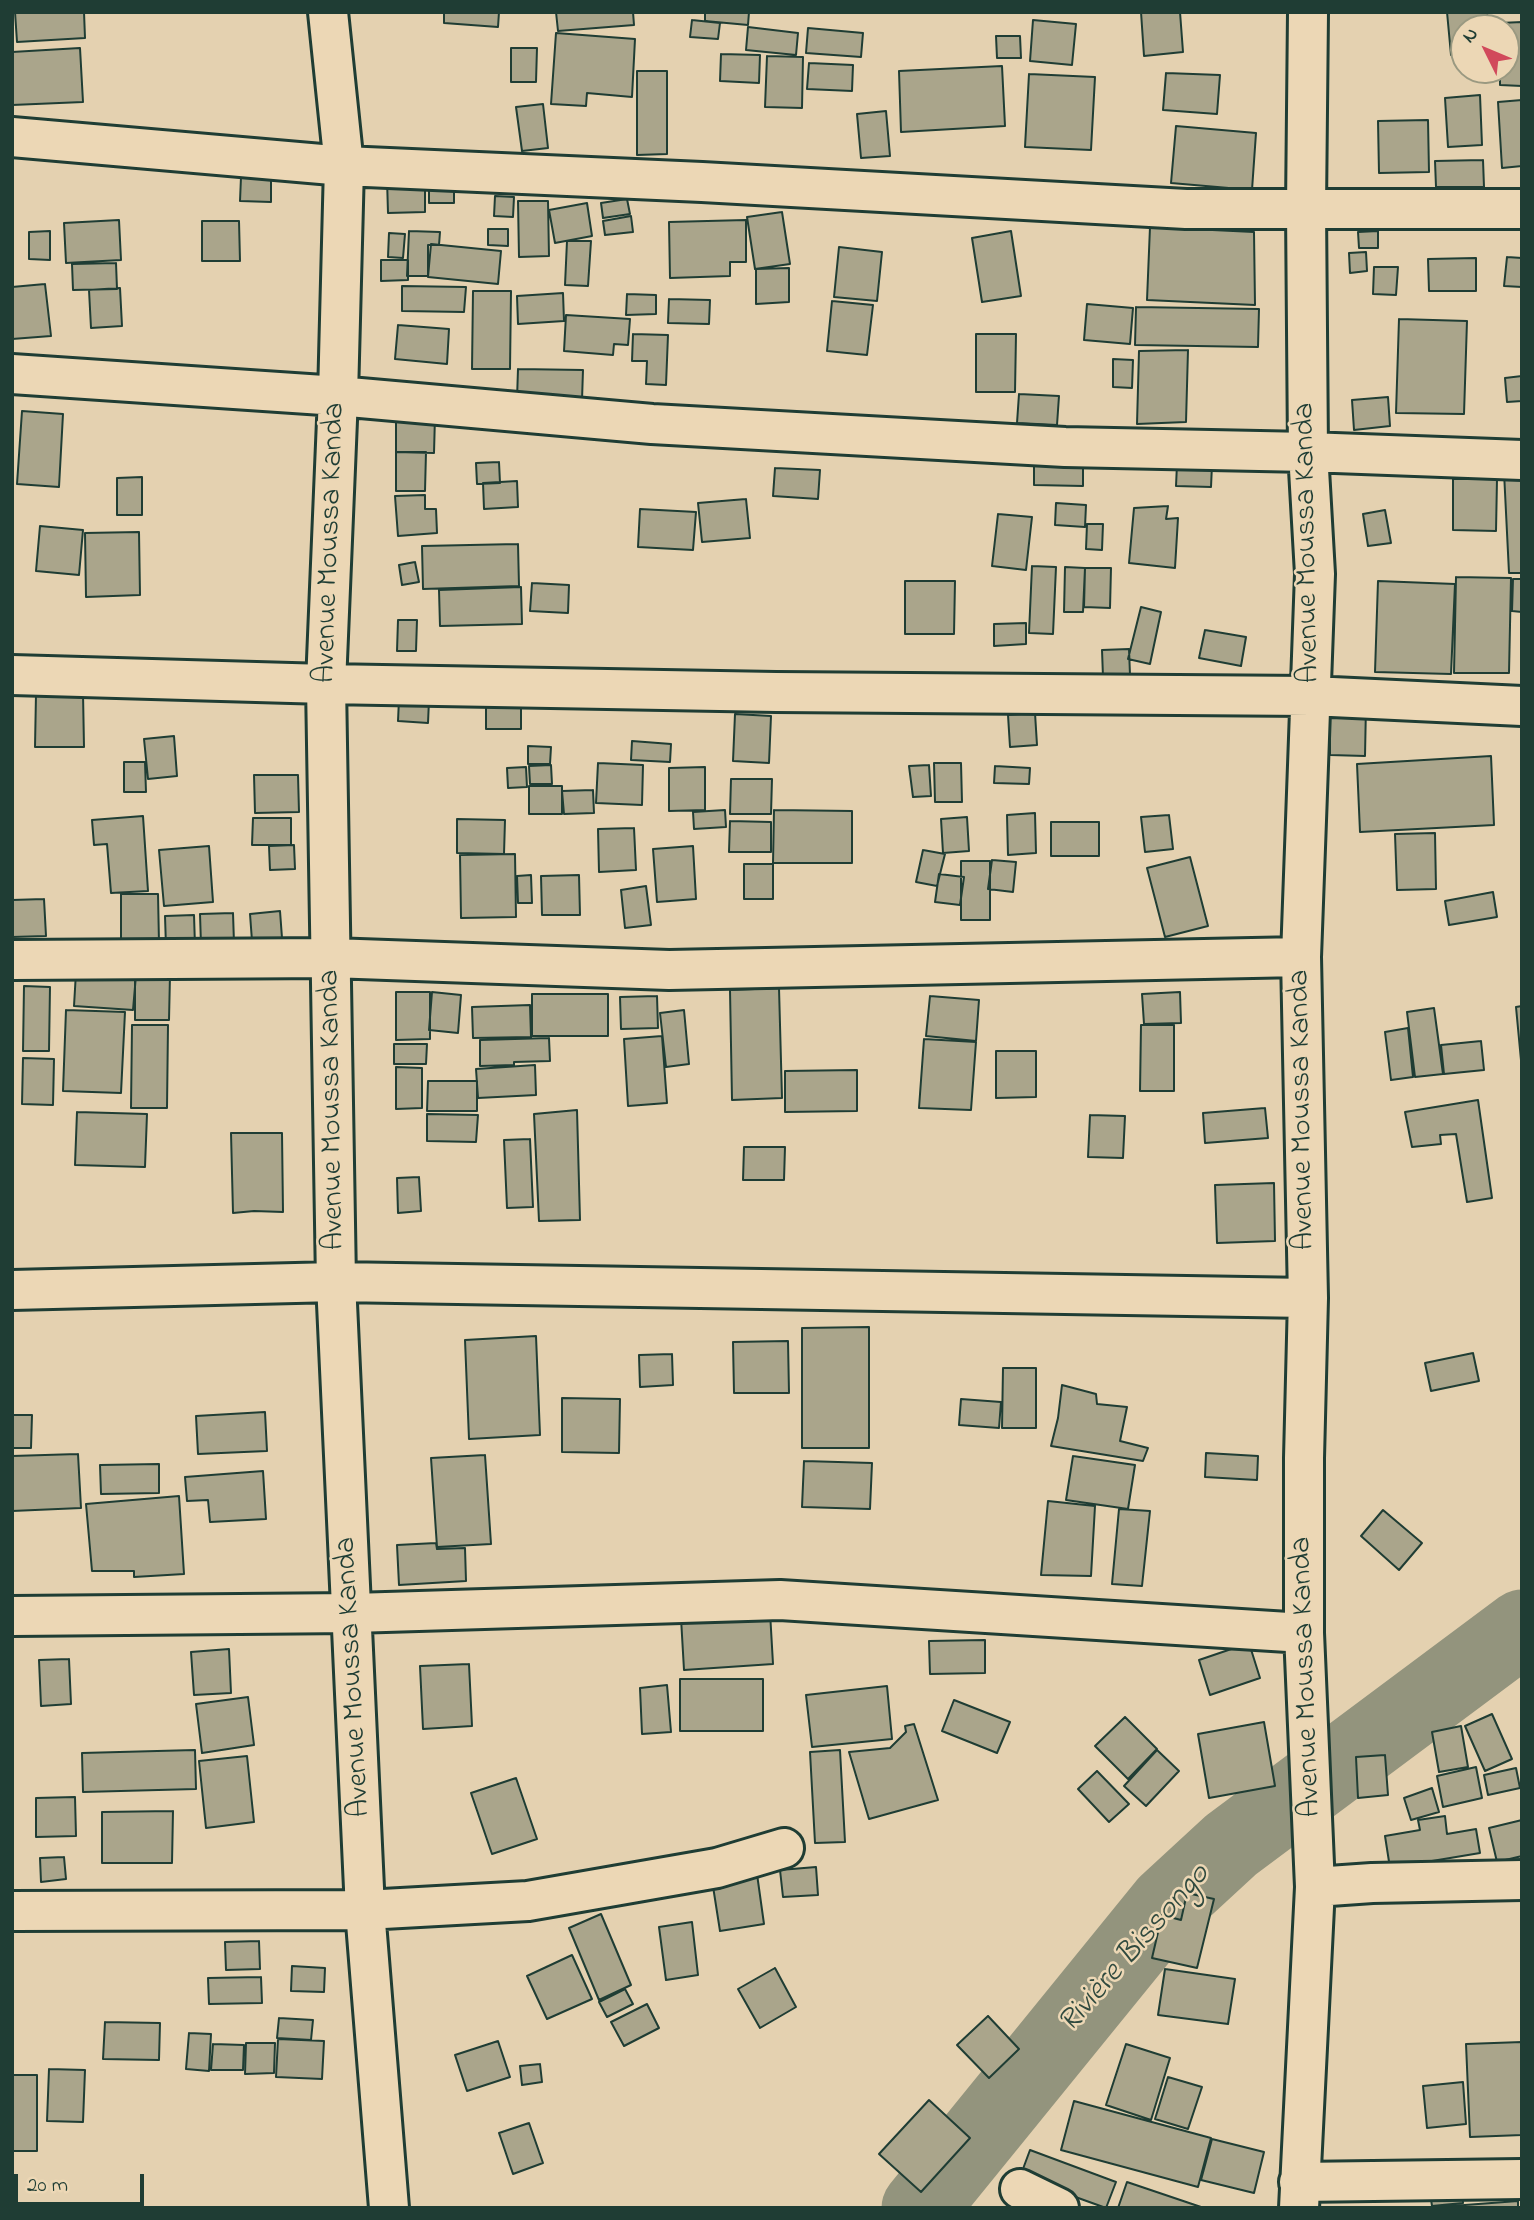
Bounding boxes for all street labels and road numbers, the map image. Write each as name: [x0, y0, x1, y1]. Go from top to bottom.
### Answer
street label: Avenue Moussa Kanda: [309, 402, 355, 684]
street label: Avenue Moussa Kanda: [1289, 402, 1329, 684]
street label: Avenue Moussa Kanda: [314, 969, 354, 1251]
street label: Avenue Moussa Kanda: [1284, 969, 1324, 1251]
street label: Avenue Moussa Kanda: [330, 1536, 380, 1818]
street label: Avenue Moussa Kanda: [1285, 1536, 1331, 1818]

